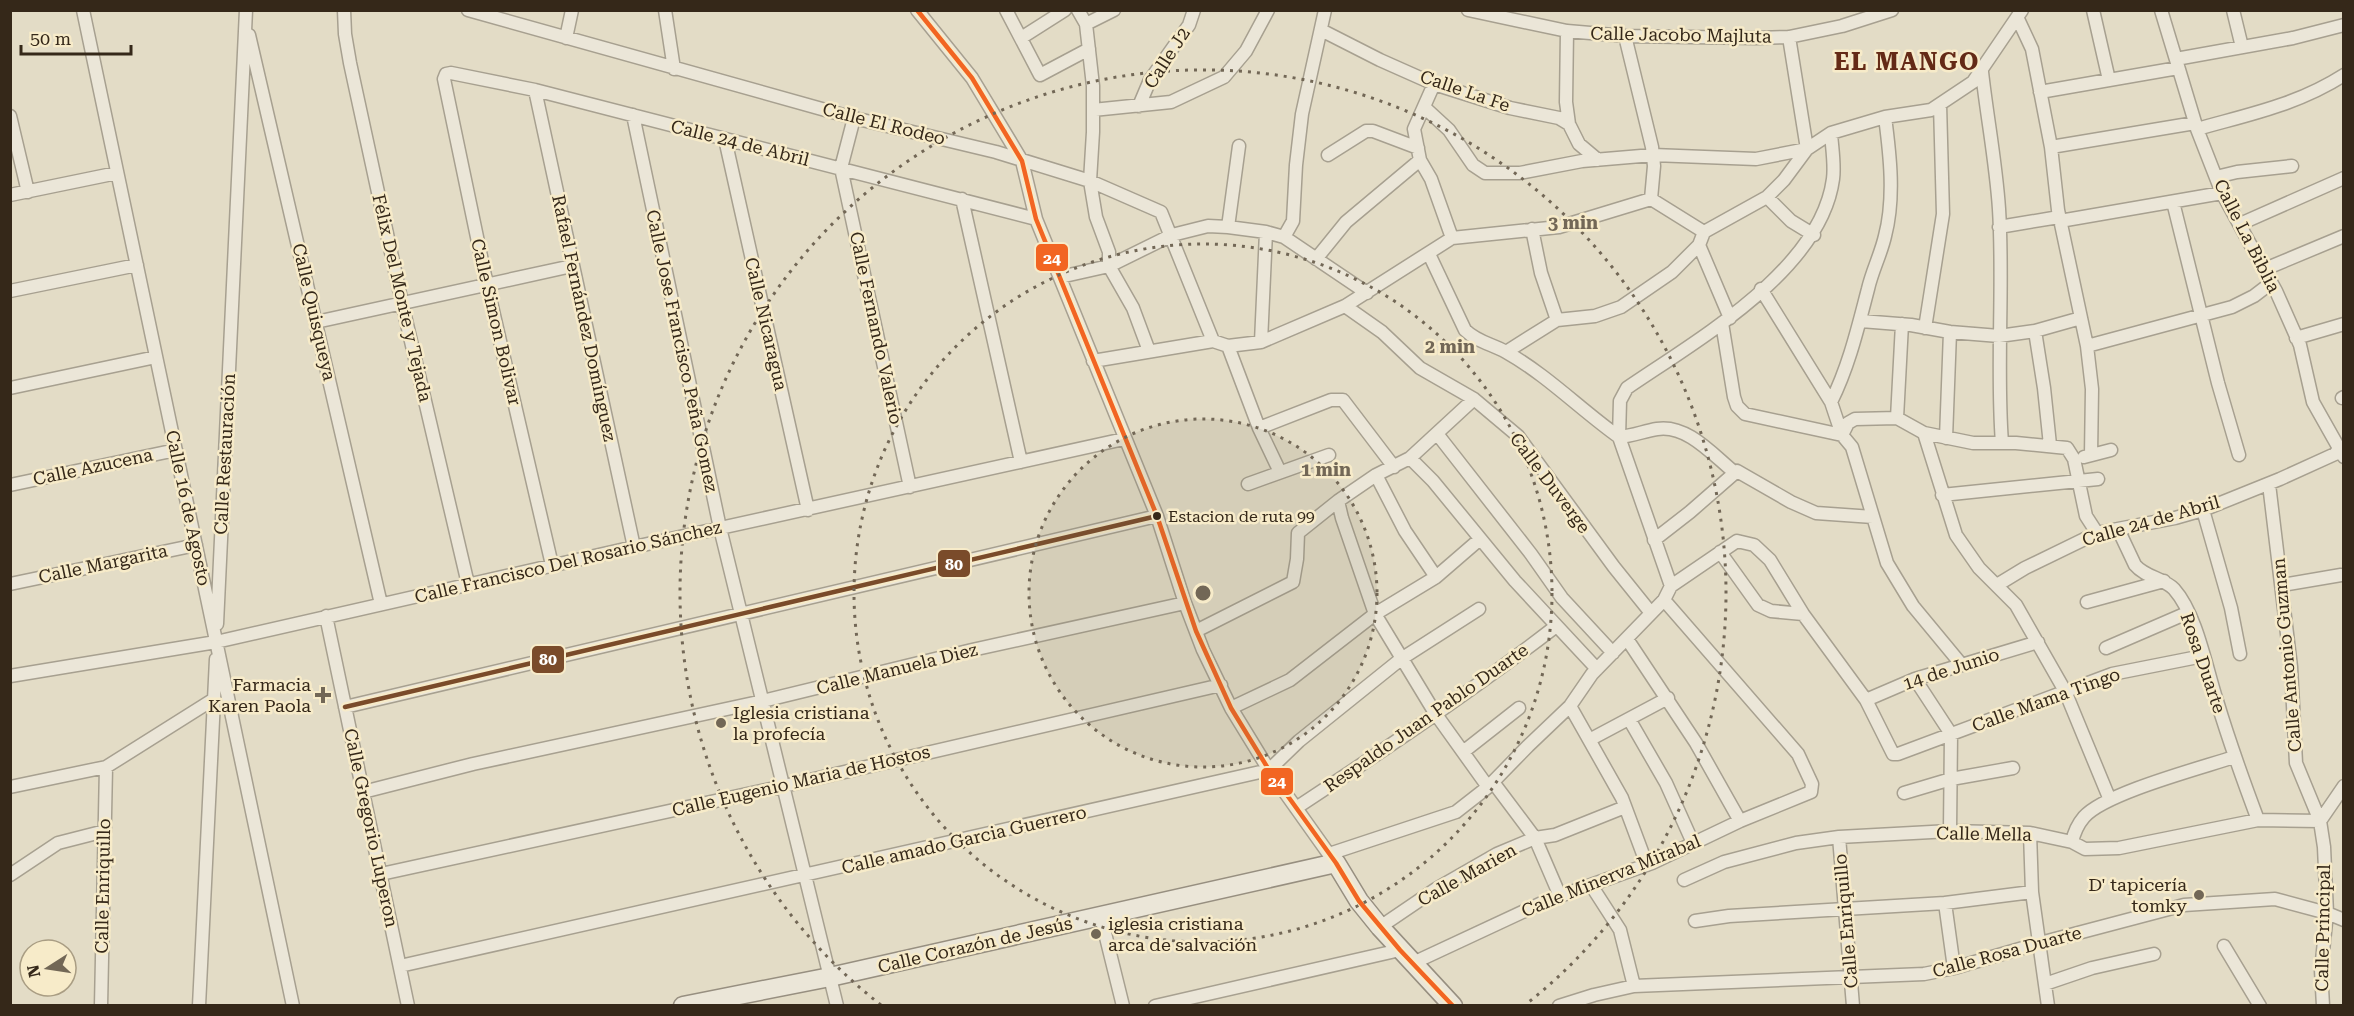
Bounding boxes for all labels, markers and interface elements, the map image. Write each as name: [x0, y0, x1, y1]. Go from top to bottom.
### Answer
scale bar: [21, 18, 130, 56]
street label: Calle Jacobo Majluta: [1590, 22, 1772, 47]
street label: Calle J2: [1139, 23, 1194, 92]
text: 50 m: [30, 28, 71, 49]
district label: EL MANGO: [1834, 48, 1980, 76]
street label: Calle La Fe: [1417, 65, 1513, 116]
street label: Calle El Rodeo: [821, 98, 948, 149]
street label: Calle 24 de Abril: [669, 115, 812, 170]
street label: Calle La Biblia: [2210, 176, 2285, 296]
street label: Félix Del Monte y Tejada: [368, 192, 437, 404]
street label: Rafael Fernández Domínguez: [548, 193, 621, 444]
street label: Calle Jose Francisco Peña Gomez: [642, 208, 723, 495]
text: 3 min: [1548, 212, 1598, 233]
street label: Calle Fernando Valerio: [846, 230, 907, 426]
street label: Calle Simon Bolivar: [467, 236, 526, 407]
street label: Calle Quisqueya: [288, 241, 341, 383]
line badge: 24: [1035, 243, 1069, 272]
text: 24: [1043, 249, 1061, 268]
street label: Calle Nicaragua: [741, 255, 792, 393]
text: 2 min: [1425, 336, 1475, 357]
street label: Calle Restauración: [210, 372, 239, 535]
street label: Calle 16 de Agosto: [162, 428, 215, 588]
street label: Calle Duverge: [1506, 428, 1595, 537]
street label: Calle Azucena: [31, 444, 155, 489]
text: 1 min: [1301, 459, 1351, 480]
street label: Calle 24 de Abril: [2080, 491, 2222, 550]
place label: Estacion de ruta 99: [1168, 507, 1315, 526]
marker: Estacion de ruta 99: [1151, 510, 1163, 522]
street label: Calle Francisco Del Rosario Sánchez: [412, 516, 724, 607]
street label: Calle Margarita: [36, 540, 170, 587]
line badge: 80: [937, 549, 971, 578]
text: 80: [945, 555, 963, 574]
street label: Calle Antonio Guzman: [2268, 557, 2305, 753]
centre of rings: [1193, 583, 1213, 603]
street label: Rosa Duarte: [2176, 610, 2231, 716]
street label: Calle Manuela Diez: [814, 638, 980, 699]
street label: Respaldo Juan Pablo Duarte: [1320, 639, 1532, 796]
street label: 14 de Junio: [1900, 643, 2002, 694]
line badge: 80: [531, 645, 565, 674]
text: 80: [539, 650, 557, 669]
street label: Calle Mama Tingo: [1969, 663, 2123, 736]
place label: Farmacia Karen Paola: [208, 674, 311, 716]
marker: Farmacia Karen Paola: [316, 688, 330, 702]
place label: Iglesia cristiana la profecía: [733, 702, 870, 744]
marker: Iglesia cristiana la profecía: [714, 716, 728, 730]
street label: Calle Gregorio Luperon: [340, 727, 403, 930]
street label: Calle Eugenio Maria de Hostos: [670, 741, 932, 820]
line badge: 24: [1260, 767, 1294, 796]
text: 24: [1268, 772, 1286, 791]
street label: Calle amado Garcia Guerrero: [839, 801, 1088, 878]
street label: Calle Enriquillo: [91, 818, 114, 954]
street label: Calle Mella: [1936, 822, 2032, 845]
street label: Calle Minerva Mirabal: [1518, 830, 1704, 921]
street label: Calle Marien: [1414, 839, 1520, 910]
street label: Calle Enriquillo: [1829, 853, 1862, 989]
street label: Calle Principal: [2311, 864, 2334, 992]
place label: D' tapicería tomky: [2088, 874, 2187, 916]
marker: D' tapicería tomky: [2192, 888, 2206, 902]
street label: Calle Corazón de Jesús: [876, 912, 1074, 977]
place label: iglesia cristiana arca de salvación: [1108, 913, 1258, 955]
street label: Calle Rosa Duarte: [1930, 922, 2084, 981]
marker: iglesia cristiana arca de salvación: [1089, 927, 1103, 941]
north arrow: [18, 938, 78, 998]
text: N: [23, 963, 44, 979]

